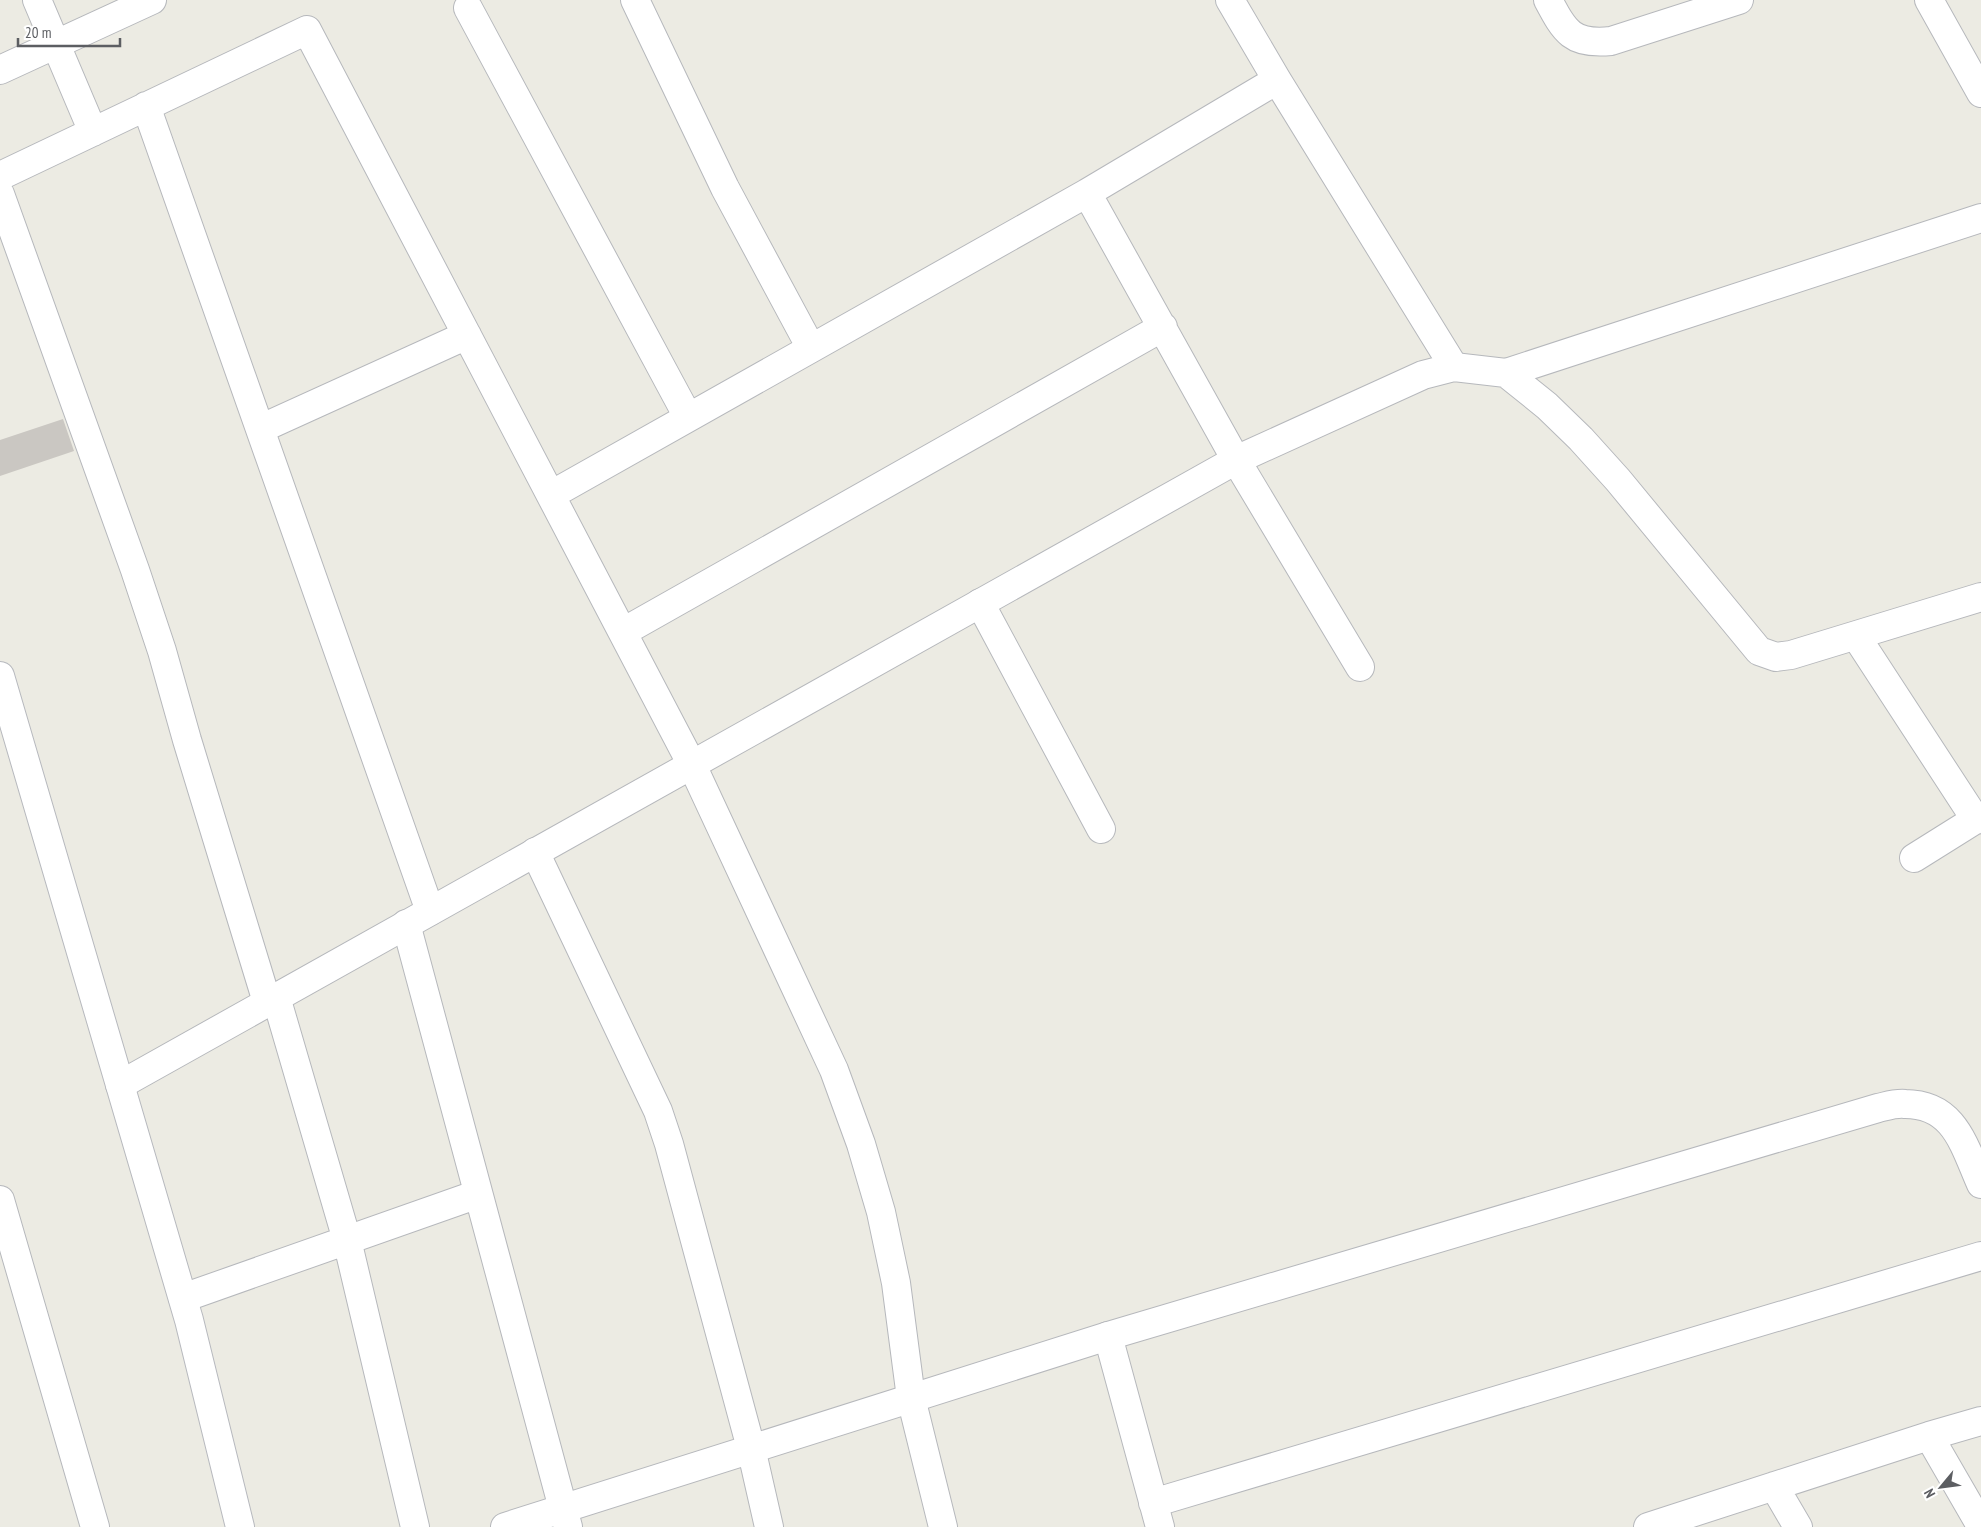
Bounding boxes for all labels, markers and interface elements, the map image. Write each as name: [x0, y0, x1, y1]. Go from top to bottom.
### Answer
scale bar: [18, 15, 120, 47]
text: 20 m: [25, 23, 51, 42]
north arrow: [1916, 1462, 1966, 1512]
text: N: [1920, 1486, 1939, 1501]

